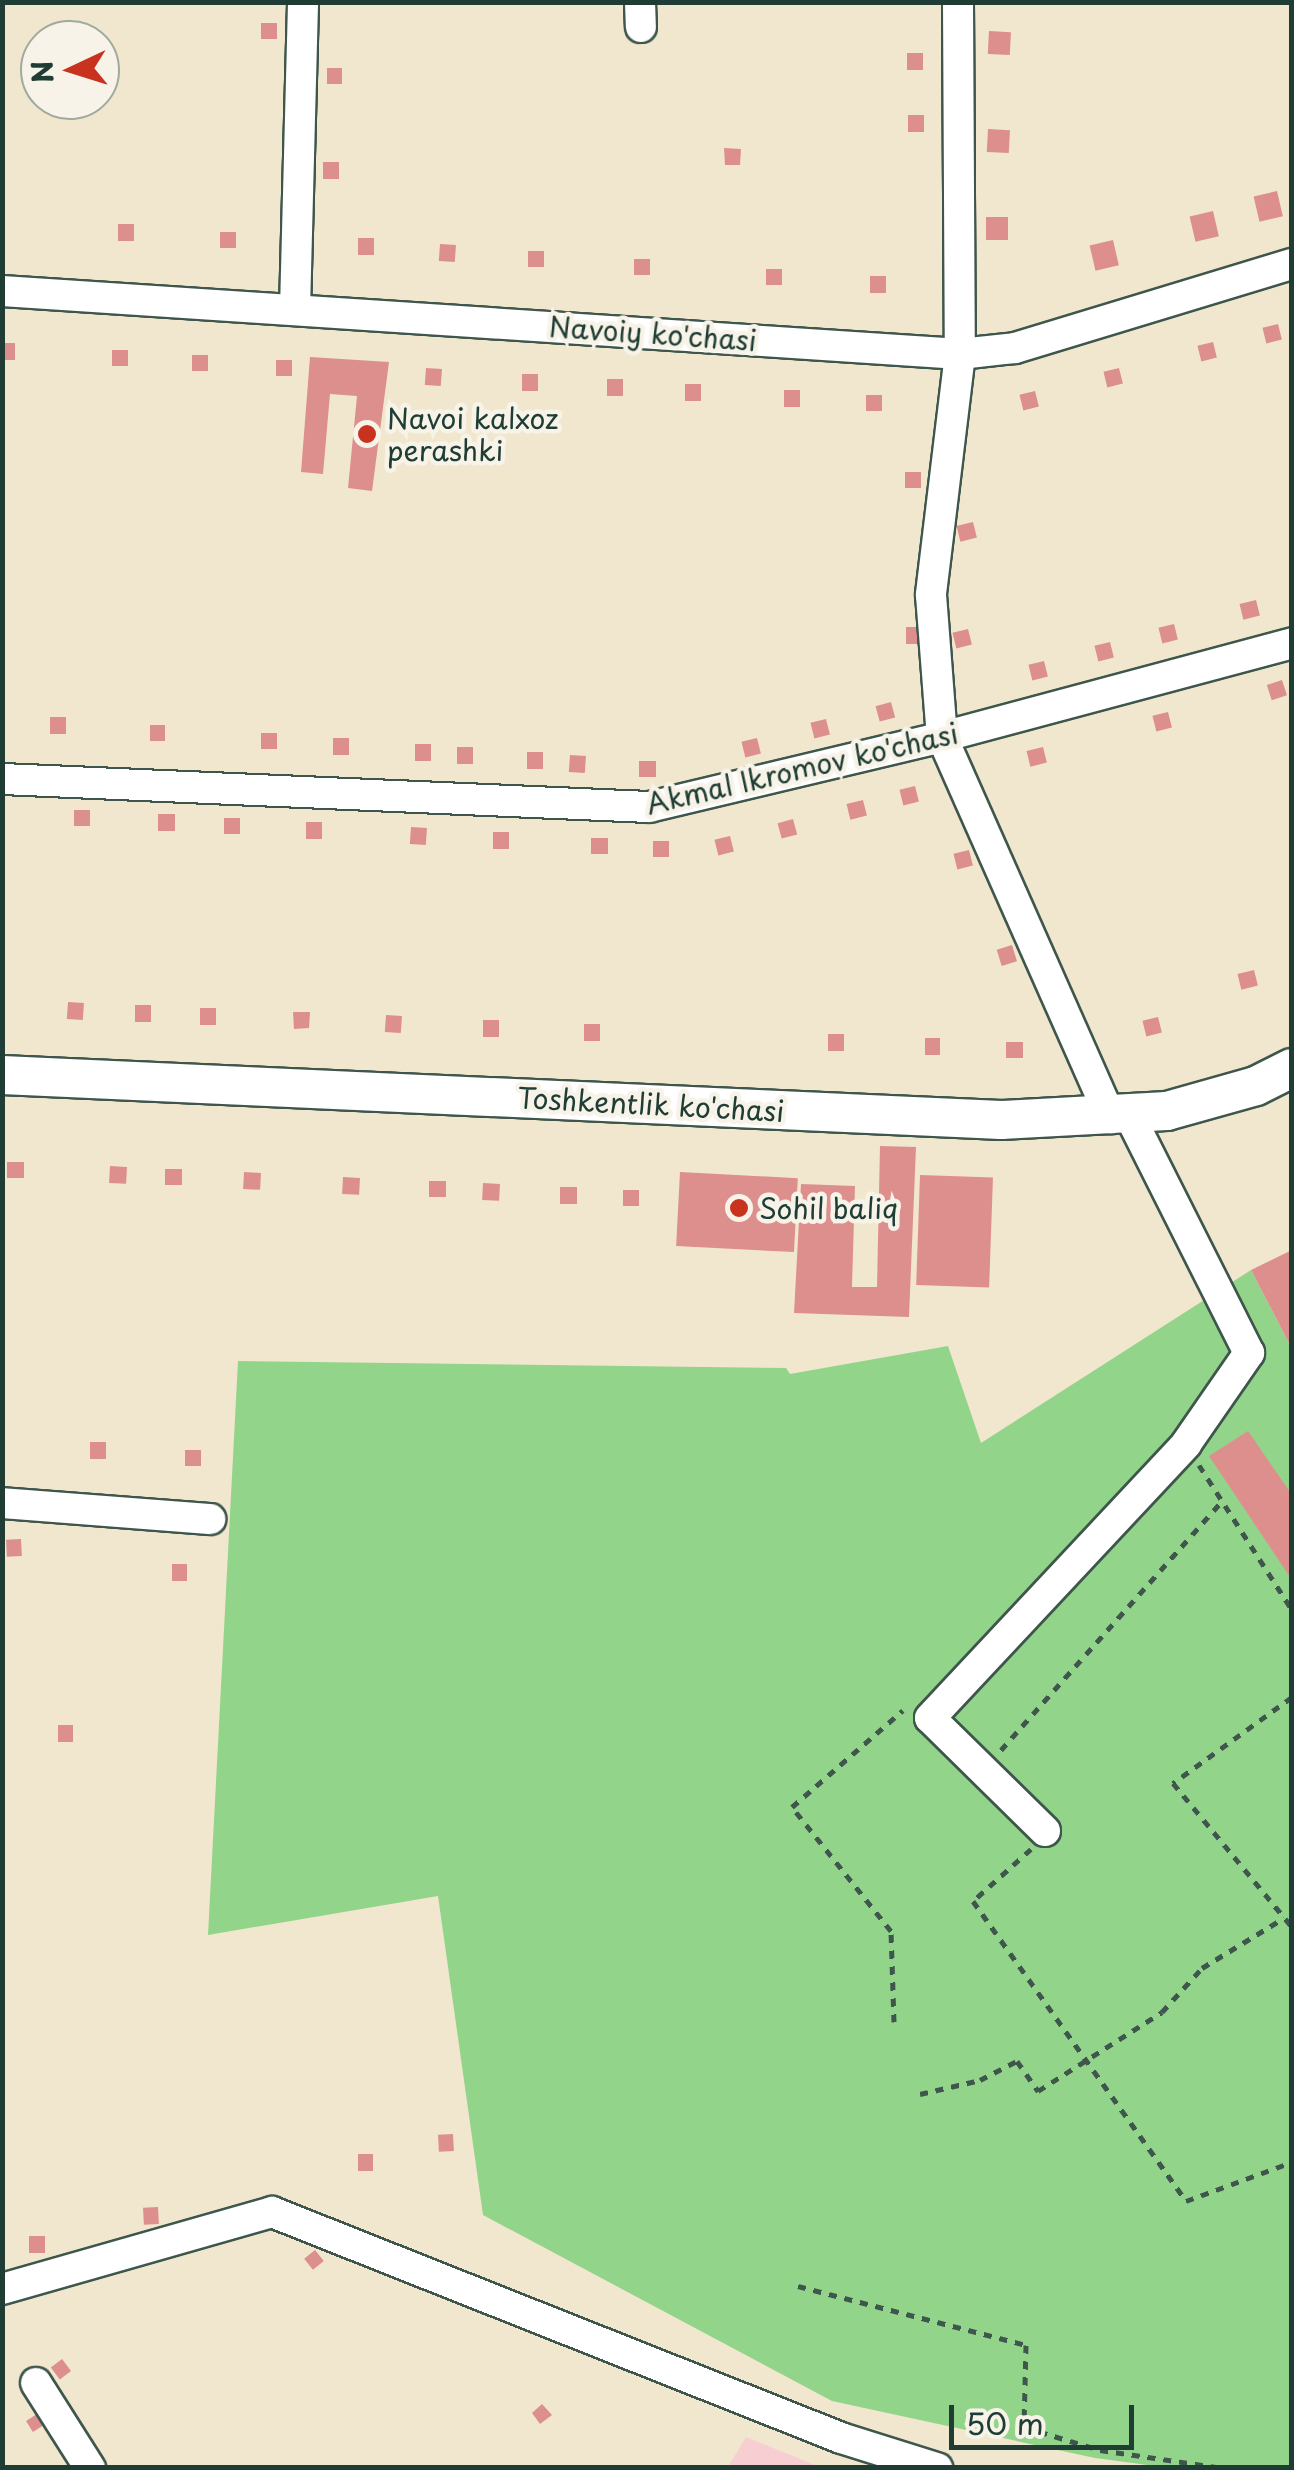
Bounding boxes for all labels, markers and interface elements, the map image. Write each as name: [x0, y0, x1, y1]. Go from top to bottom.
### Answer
north arrow: [20, 20, 120, 120]
text: N: [19, 59, 64, 85]
street label: Navoiy ko'chasi: [548, 309, 758, 357]
place label: Navoi kalxoz perashki: [387, 401, 559, 467]
marker: Navoi kalxoz perashki: [356, 423, 378, 445]
street label: Akmal Ikromov ko'chasi: [643, 716, 961, 820]
street label: Toshkentlik ko'chasi: [516, 1080, 786, 1128]
place label: Sohil baliq: [759, 1191, 898, 1225]
marker: Sohil baliq: [728, 1197, 750, 1219]
scale bar: [954, 2385, 1139, 2447]
text: 50 m: [966, 2400, 1044, 2445]

